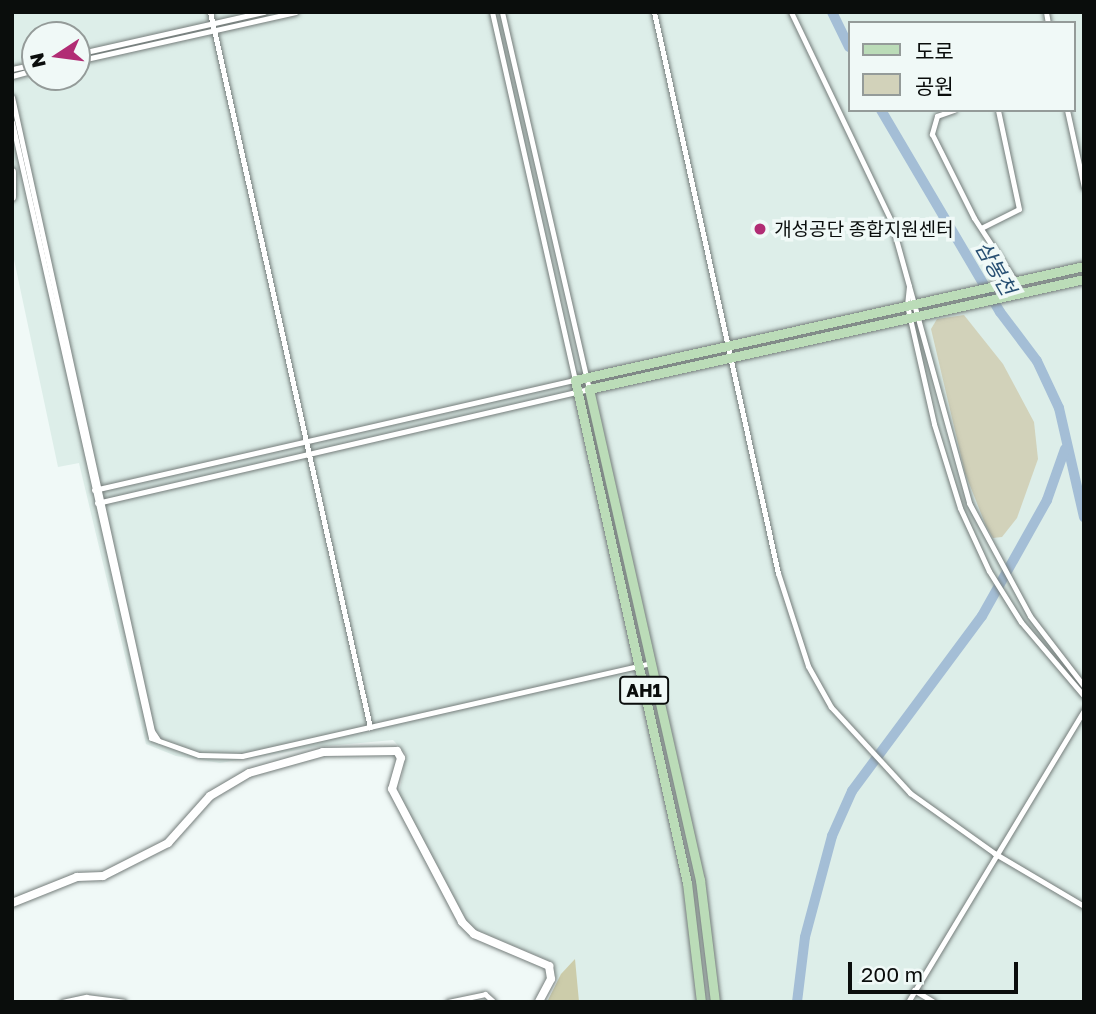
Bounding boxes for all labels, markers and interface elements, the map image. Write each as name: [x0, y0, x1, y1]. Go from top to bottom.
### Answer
north arrow: [21, 21, 91, 91]
legend: [848, 21, 1075, 112]
text: 도로: [915, 38, 954, 64]
text: N: [24, 51, 50, 70]
text: 공원: [915, 73, 954, 99]
place label: 개성공단 종합지원센터: [774, 218, 954, 240]
marker: 개성공단 종합지원센터: [752, 221, 768, 237]
water label: 삼봉천: [971, 237, 1021, 299]
road number: AH1: [618, 676, 670, 704]
scale bar: [851, 948, 1021, 992]
text: 200 m: [861, 961, 923, 987]

